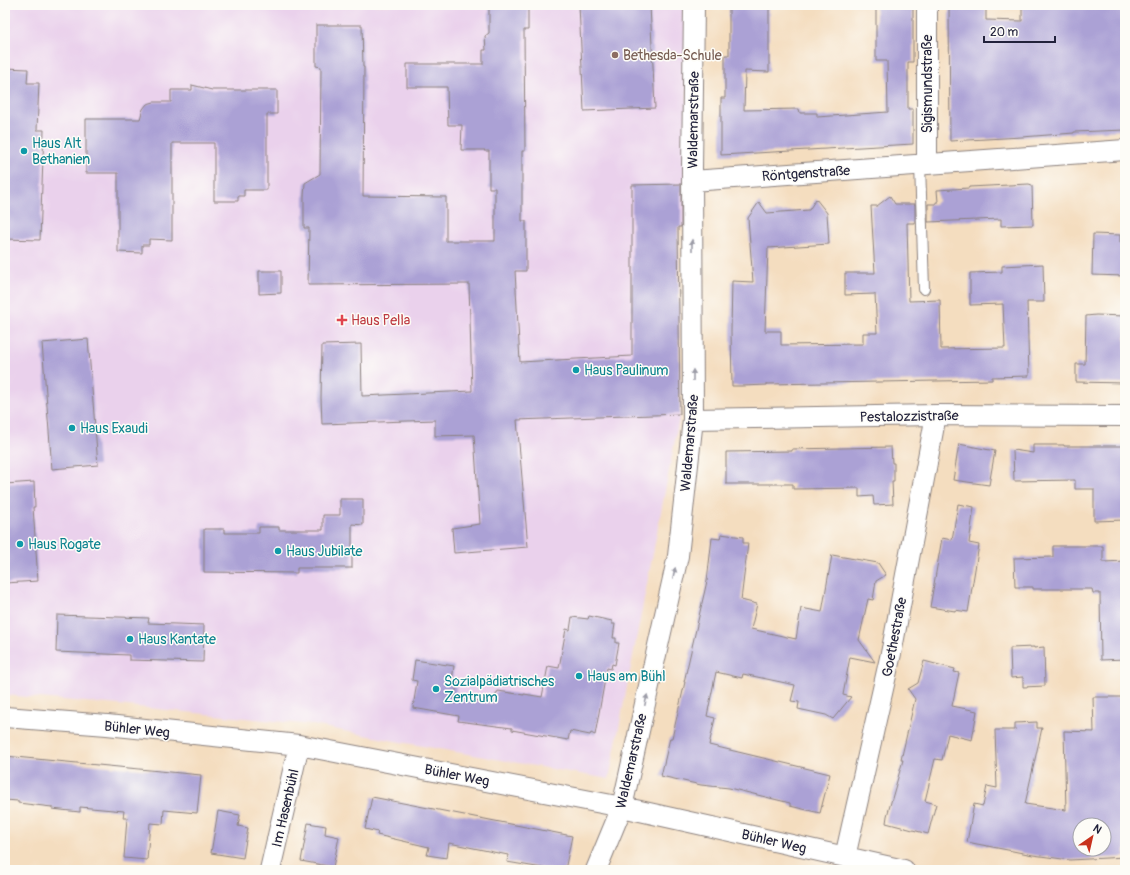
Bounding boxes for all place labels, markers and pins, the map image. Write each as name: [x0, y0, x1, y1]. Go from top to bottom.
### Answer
place label: Bethesda-Schule: [623, 47, 722, 64]
marker: Bethesda-Schule: [610, 50, 620, 60]
place label: Haus Alt Bethanien: [32, 135, 90, 168]
marker: Haus Alt Bethanien: [19, 146, 29, 156]
place label: Haus Pella: [351, 312, 410, 329]
marker: Haus Pella: [336, 314, 348, 326]
place label: Haus Paulinum: [584, 362, 669, 379]
marker: Haus Paulinum: [571, 365, 581, 375]
place label: Haus Exaudi: [80, 420, 148, 437]
marker: Haus Exaudi: [67, 423, 77, 433]
place label: Haus Rogate: [28, 536, 101, 553]
marker: Haus Rogate: [15, 539, 25, 549]
place label: Haus Jubilate: [286, 543, 363, 560]
marker: Haus Jubilate: [273, 546, 283, 556]
place label: Haus Kantate: [138, 631, 216, 648]
marker: Haus Kantate: [125, 634, 135, 644]
place label: Haus am Bühl: [587, 668, 665, 685]
marker: Haus am Bühl: [574, 671, 584, 681]
place label: Sozialpädiatrisches Zentrum: [444, 673, 555, 706]
marker: Sozialpädiatrisches Zentrum: [431, 684, 441, 694]

